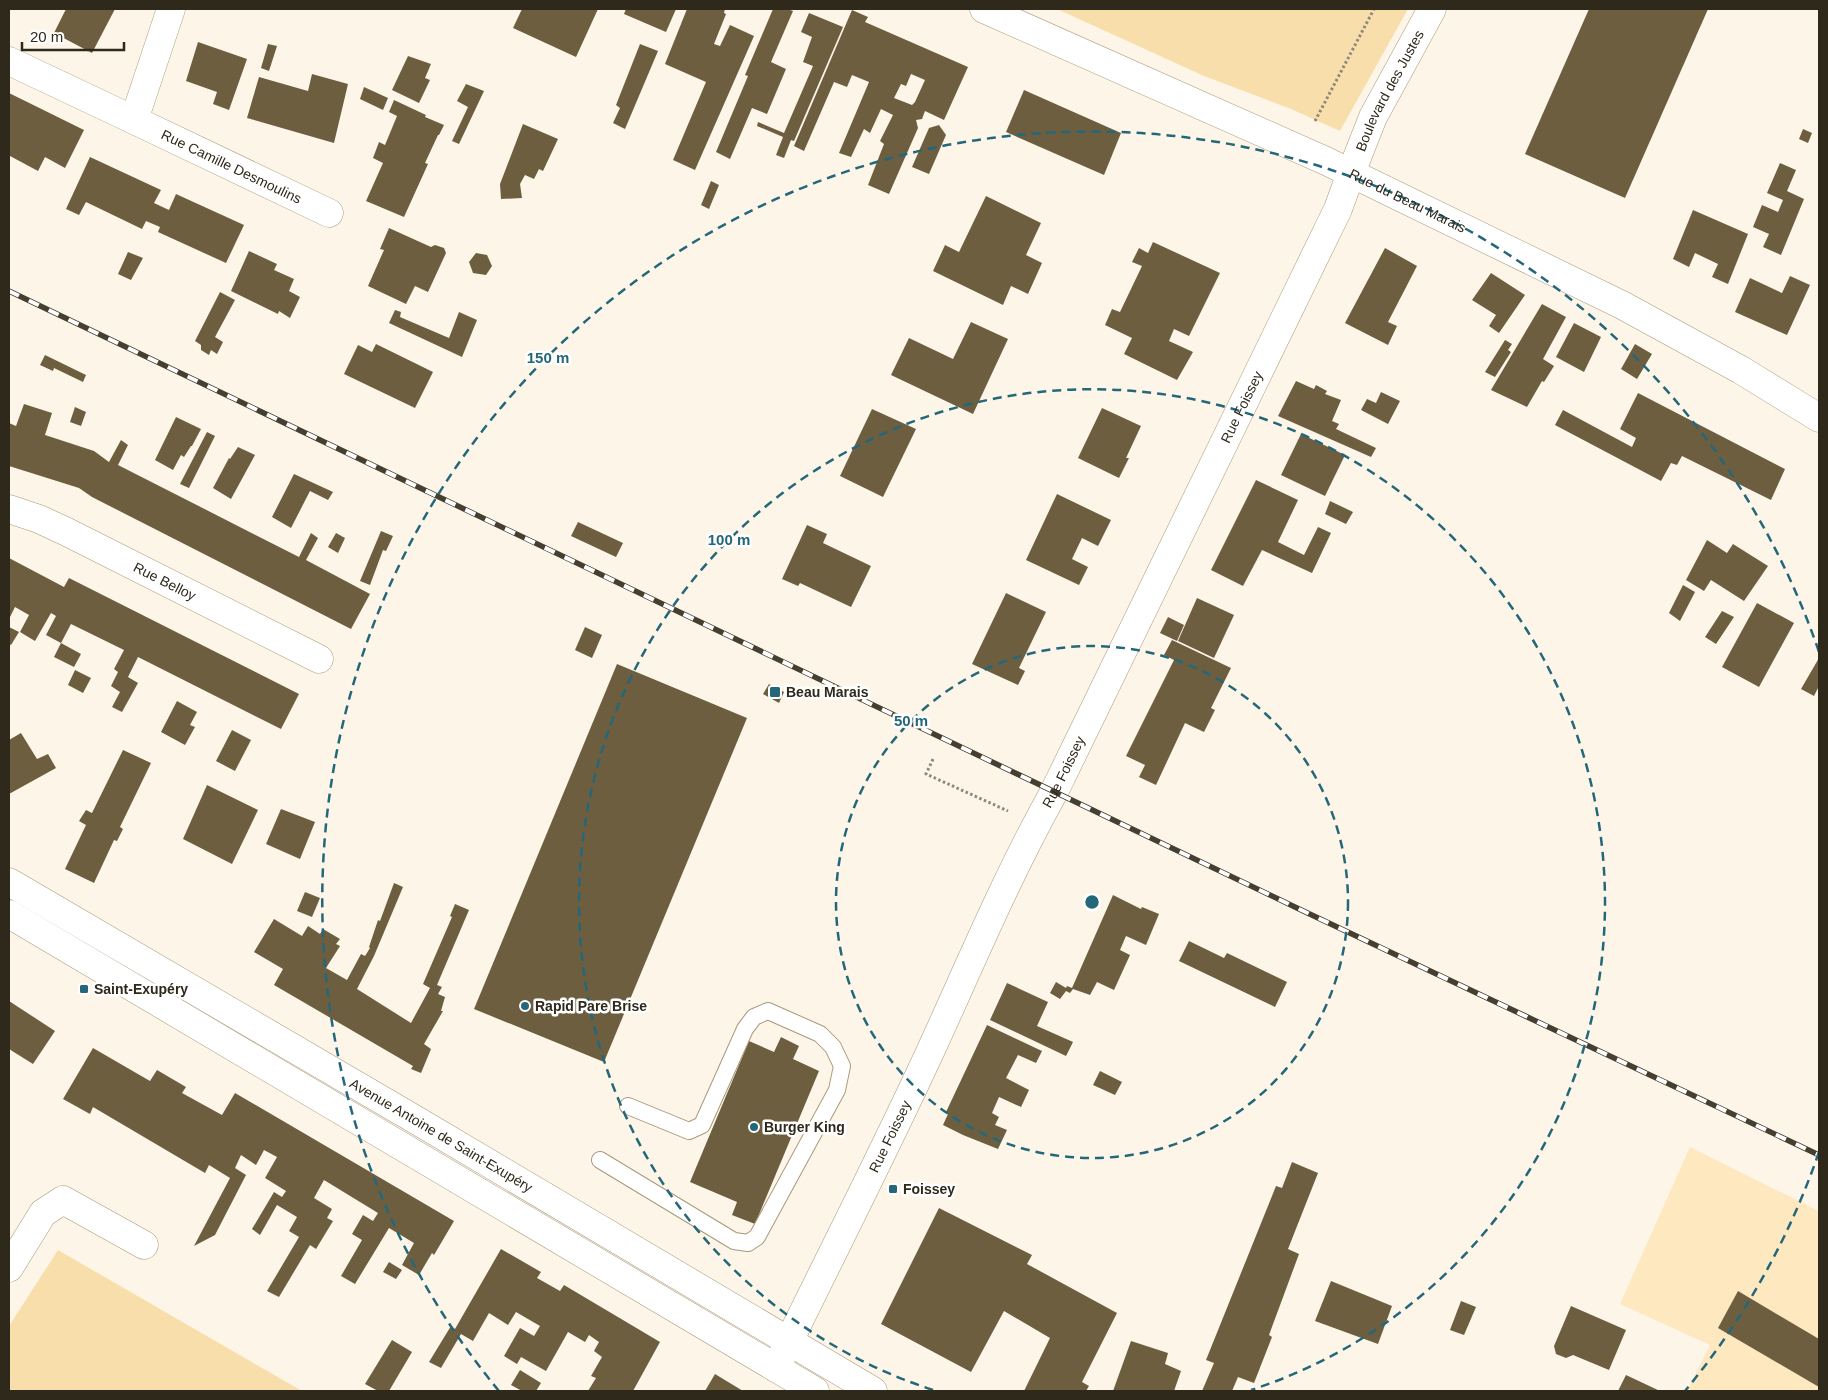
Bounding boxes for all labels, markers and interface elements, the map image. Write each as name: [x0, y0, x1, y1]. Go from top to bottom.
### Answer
scale bar: [22, 20, 125, 52]
street label: Boulevard des Justes: [1352, 27, 1427, 154]
text: 20 m: [30, 28, 63, 45]
street label: Rue Camille Desmoulins: [159, 126, 304, 207]
street label: Rue du Beau Marais: [1347, 166, 1469, 236]
text: 150 m: [527, 349, 569, 366]
street label: Rue Foissey: [1217, 368, 1266, 445]
text: 100 m: [708, 531, 750, 548]
street label: Rue Belloy: [131, 559, 199, 604]
place label: Beau Marais: [786, 684, 869, 700]
marker: Beau Marais: [768, 685, 782, 699]
text: 50 m: [894, 712, 928, 729]
street label: Rue Foissey: [1039, 733, 1088, 810]
centre of rings: [1083, 893, 1101, 911]
place label: Saint-Exupéry: [94, 981, 188, 997]
marker: Saint-Exupéry: [78, 983, 90, 995]
place label: Rapid Pare Brise: [535, 998, 647, 1014]
marker: Rapid Pare Brise: [519, 1000, 531, 1012]
street label: Avenue Antoine de Saint-Exupéry: [347, 1075, 536, 1195]
street label: Rue Foissey: [866, 1098, 914, 1175]
place label: Burger King: [764, 1119, 845, 1135]
marker: Burger King: [748, 1121, 760, 1133]
place label: Foissey: [903, 1181, 955, 1197]
marker: Foissey: [887, 1183, 899, 1195]

